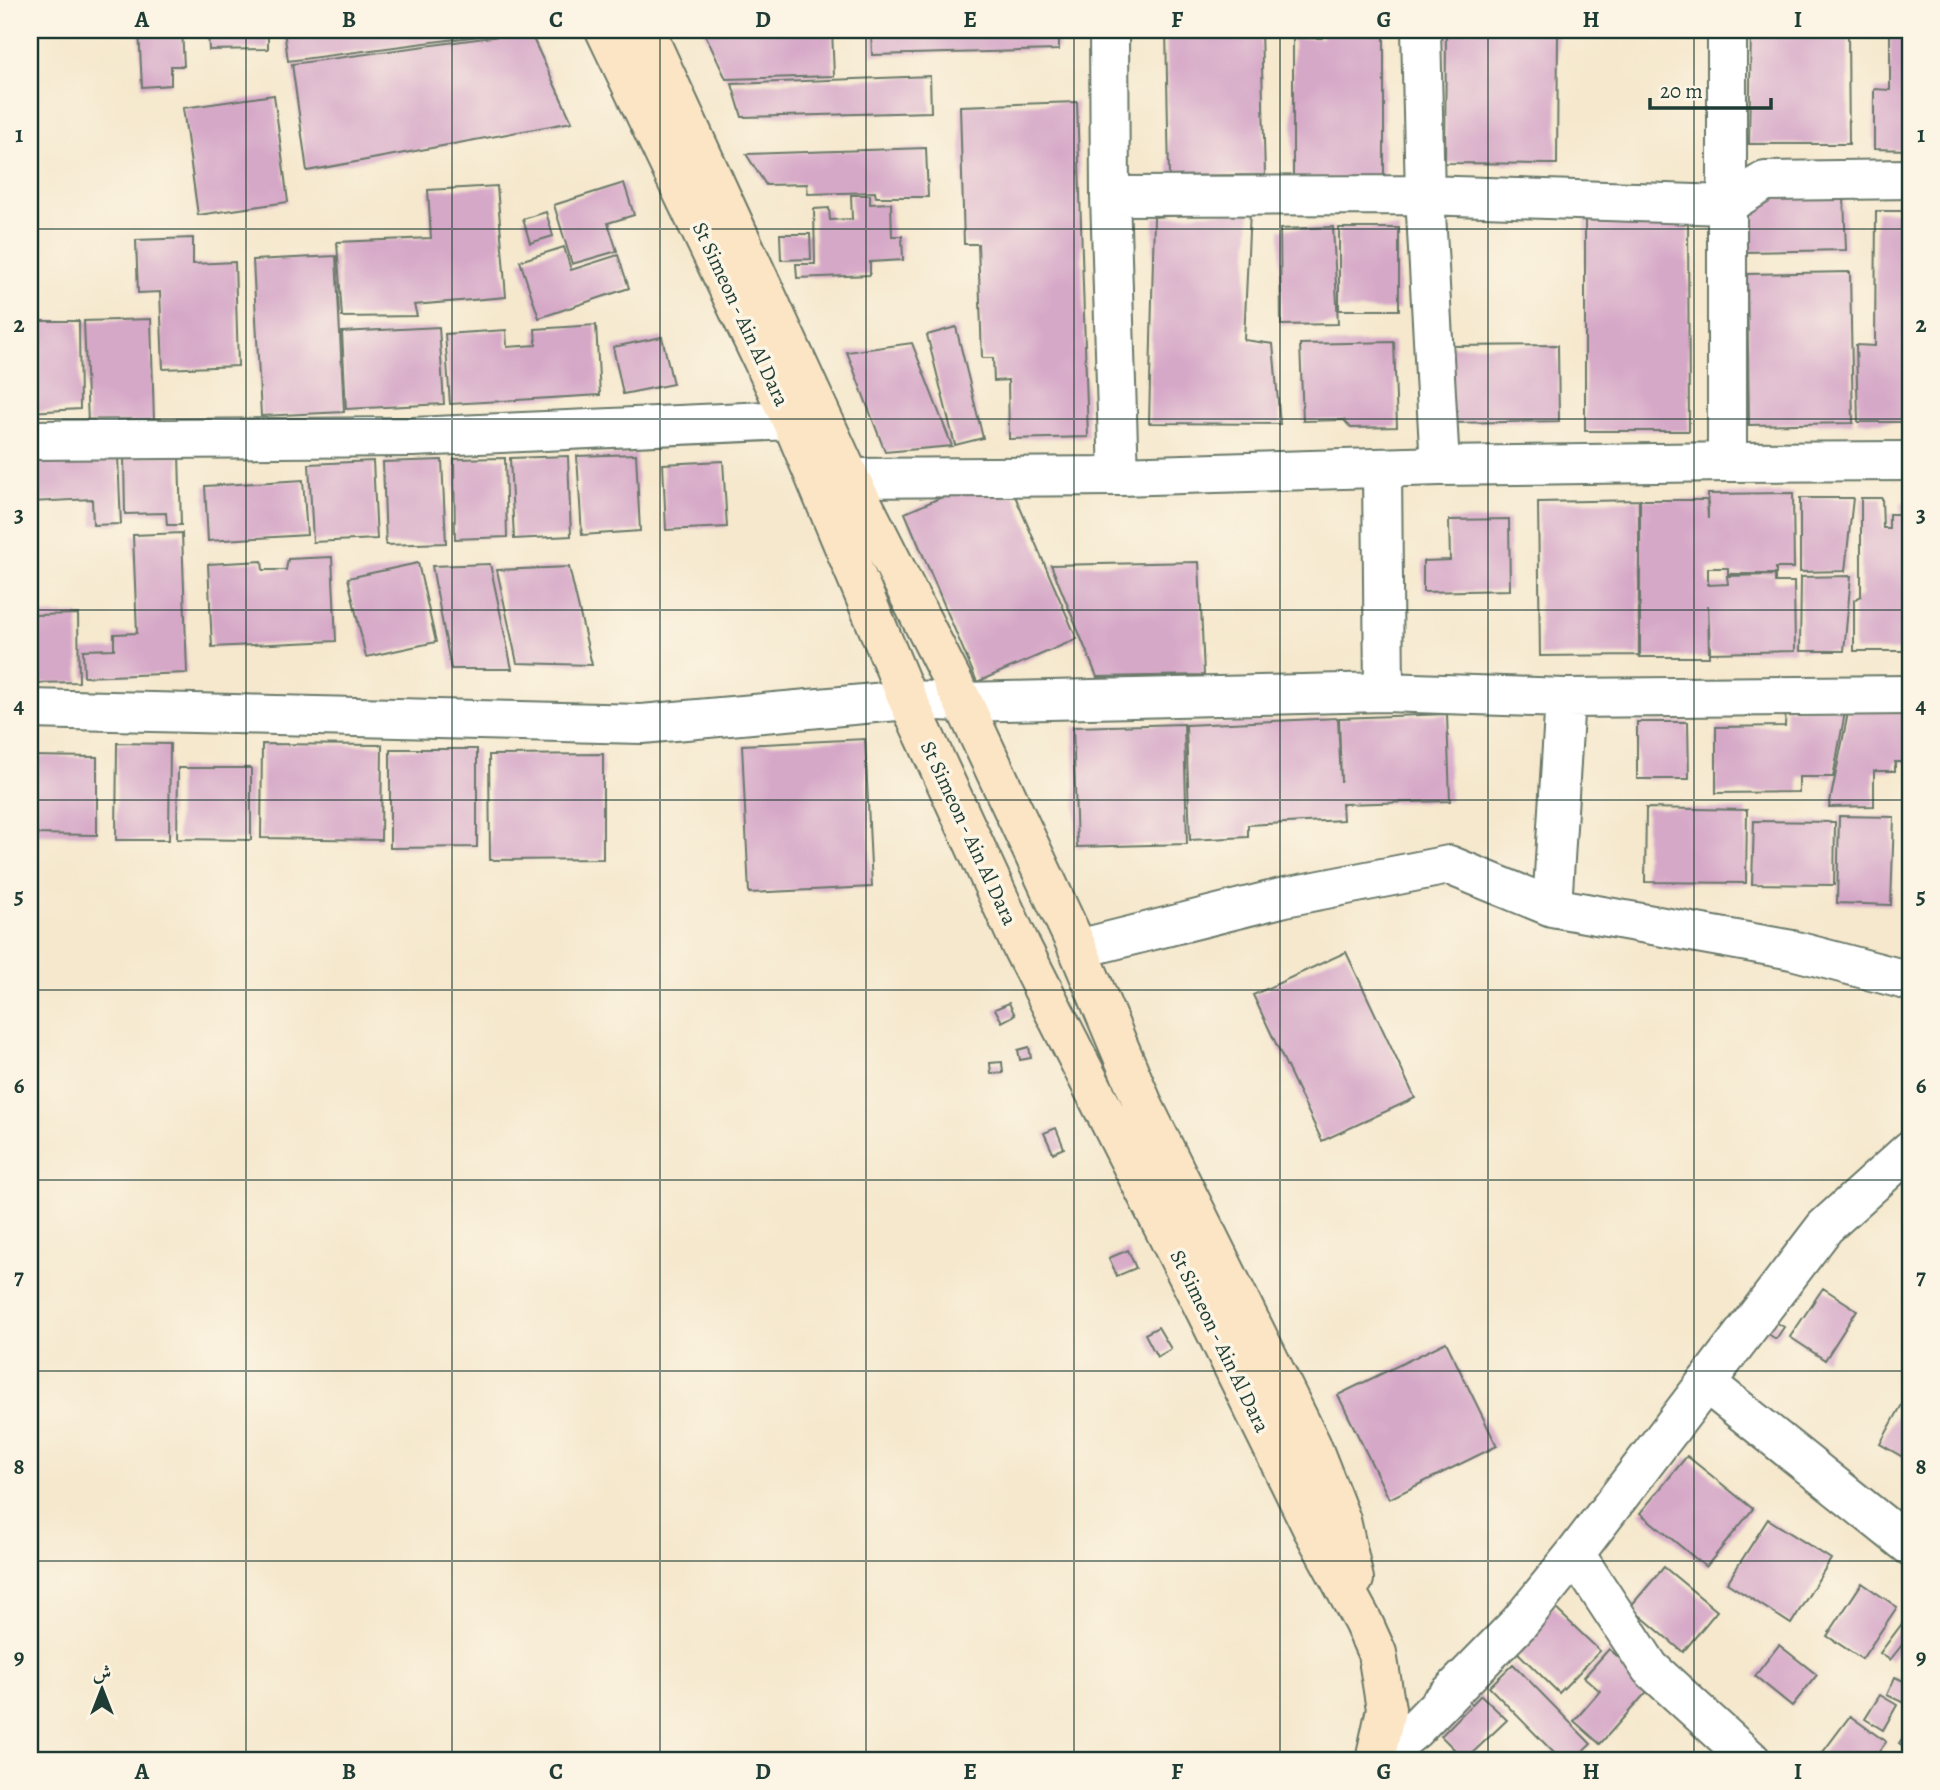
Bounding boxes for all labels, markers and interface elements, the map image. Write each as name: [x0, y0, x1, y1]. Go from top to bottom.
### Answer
text: A: [134, 4, 150, 35]
text: B: [342, 4, 356, 35]
text: C: [549, 4, 563, 35]
text: D: [755, 4, 771, 35]
text: E: [963, 4, 977, 35]
text: F: [1171, 4, 1184, 35]
text: G: [1376, 4, 1392, 35]
text: H: [1582, 4, 1600, 35]
text: I: [1794, 4, 1802, 35]
scale bar: [1650, 66, 1770, 110]
text: 20 m: [1660, 77, 1703, 105]
text: 1: [15, 119, 23, 150]
text: 1: [1917, 119, 1925, 150]
street label: St Simeon - Ain Al Dara: [686, 217, 796, 411]
text: 2: [13, 309, 25, 340]
text: 2: [1915, 309, 1927, 340]
text: 3: [14, 499, 24, 530]
text: 3: [1916, 499, 1926, 530]
text: 4: [14, 690, 25, 721]
text: 4: [1916, 690, 1927, 721]
street label: St Simeon - Ain Al Dara: [914, 736, 1024, 930]
text: 5: [14, 880, 24, 911]
text: 5: [1916, 880, 1926, 911]
text: 6: [14, 1070, 25, 1101]
text: 6: [1916, 1070, 1927, 1101]
street label: St Simeon - Ain Al Dara: [1164, 1245, 1277, 1437]
text: 7: [14, 1261, 24, 1292]
text: 7: [1916, 1261, 1926, 1292]
text: 8: [13, 1451, 25, 1482]
text: 8: [1915, 1451, 1927, 1482]
text: 9: [14, 1641, 24, 1672]
text: 9: [1916, 1641, 1926, 1672]
north arrow: [66, 1654, 136, 1724]
text: ش: [93, 1660, 111, 1686]
text: A: [134, 1756, 150, 1787]
text: B: [342, 1756, 356, 1787]
text: C: [549, 1756, 563, 1787]
text: D: [755, 1756, 771, 1787]
text: E: [963, 1756, 977, 1787]
text: F: [1171, 1756, 1184, 1787]
text: G: [1376, 1756, 1392, 1787]
text: H: [1582, 1756, 1600, 1787]
text: I: [1794, 1756, 1802, 1787]

